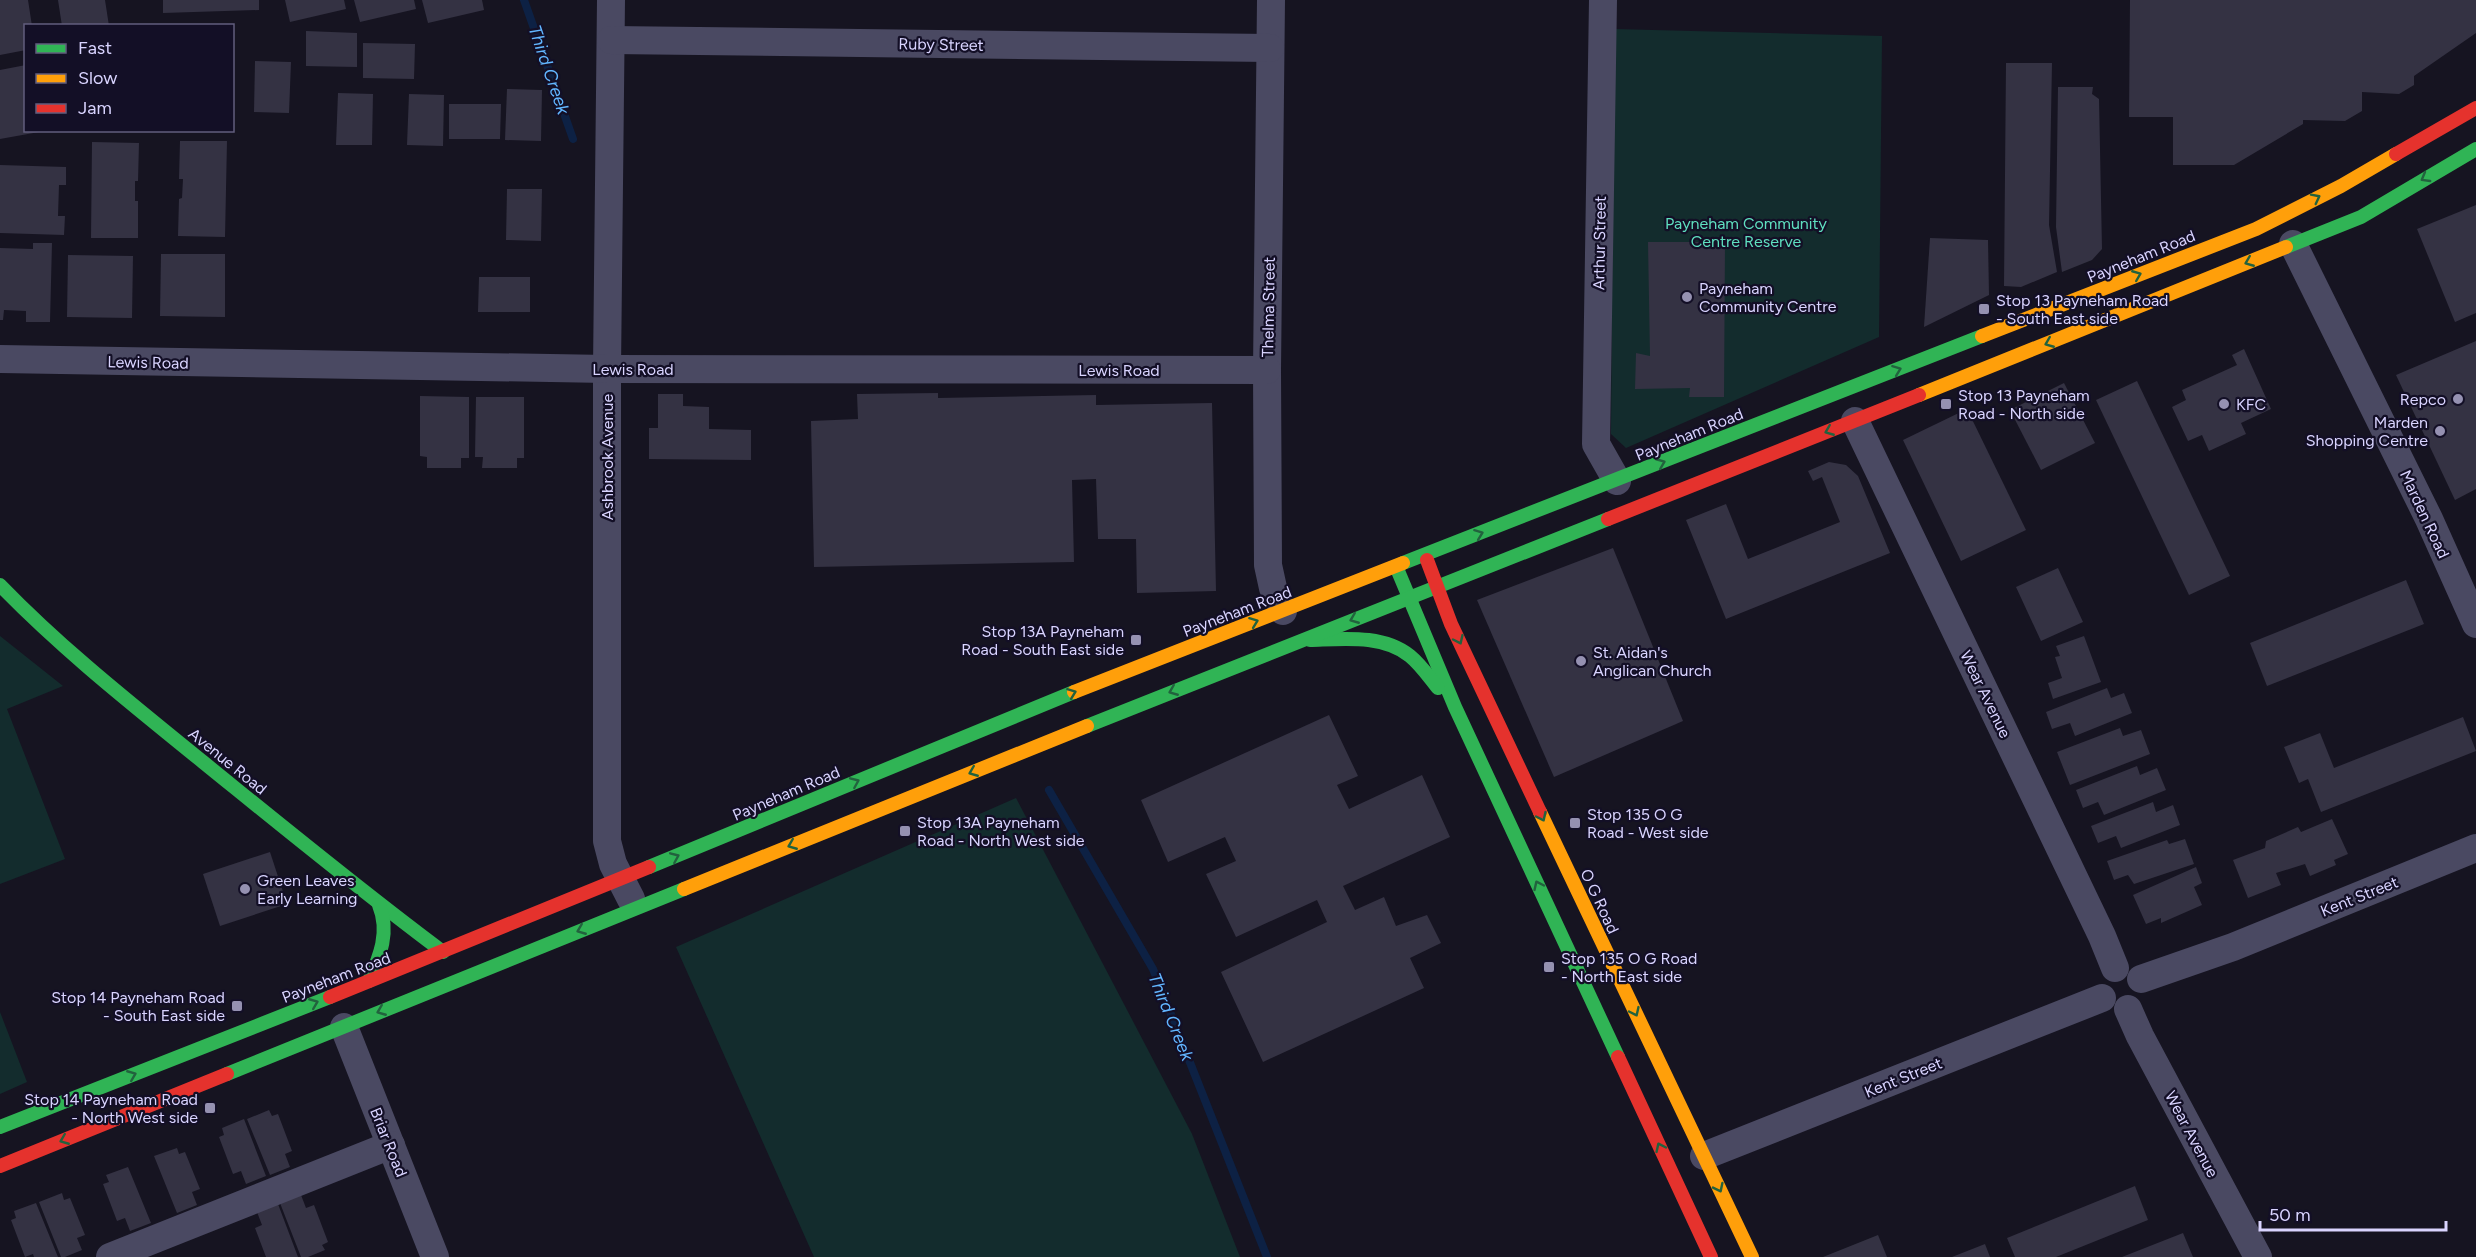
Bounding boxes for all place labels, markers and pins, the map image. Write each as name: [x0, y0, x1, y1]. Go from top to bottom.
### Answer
place label: Payneham Community Centre: [1699, 279, 1837, 316]
marker: Payneham Community Centre: [1680, 290, 1694, 304]
place label: Stop 13 Payneham Road - South East side: [1996, 291, 2169, 328]
marker: Stop 13 Payneham Road - South East side: [1977, 302, 1991, 316]
place label: Stop 13 Payneham Road - North side: [1958, 386, 2090, 423]
place label: Repco: [2400, 390, 2446, 409]
marker: Repco: [2451, 392, 2465, 406]
place label: KFC: [2236, 395, 2266, 414]
marker: Stop 13 Payneham Road - North side: [1939, 397, 1953, 411]
marker: KFC: [2217, 397, 2231, 411]
place label: Marden Shopping Centre: [2306, 413, 2428, 450]
marker: Marden Shopping Centre: [2433, 424, 2447, 438]
place label: Stop 13A Payneham Road - South East side: [961, 622, 1124, 659]
marker: Stop 13A Payneham Road - South East side: [1129, 633, 1143, 647]
place label: St. Aidan's Anglican Church: [1593, 643, 1712, 680]
marker: St. Aidan's Anglican Church: [1574, 654, 1588, 668]
place label: Stop 135 O G Road - West side: [1587, 805, 1709, 842]
place label: Stop 13A Payneham Road - North West side: [917, 813, 1085, 850]
marker: Stop 135 O G Road - West side: [1568, 816, 1582, 830]
marker: Stop 13A Payneham Road - North West side: [898, 824, 912, 838]
place label: Green Leaves Early Learning: [257, 871, 358, 908]
marker: Green Leaves Early Learning: [238, 882, 252, 896]
place label: Stop 135 O G Road - North East side: [1561, 949, 1697, 986]
marker: Stop 135 O G Road - North East side: [1542, 960, 1556, 974]
place label: Stop 14 Payneham Road - South East side: [51, 988, 225, 1025]
marker: Stop 14 Payneham Road - South East side: [230, 999, 244, 1013]
place label: Stop 14 Payneham Road - North West side: [24, 1090, 198, 1127]
marker: Stop 14 Payneham Road - North West side: [203, 1101, 217, 1115]

